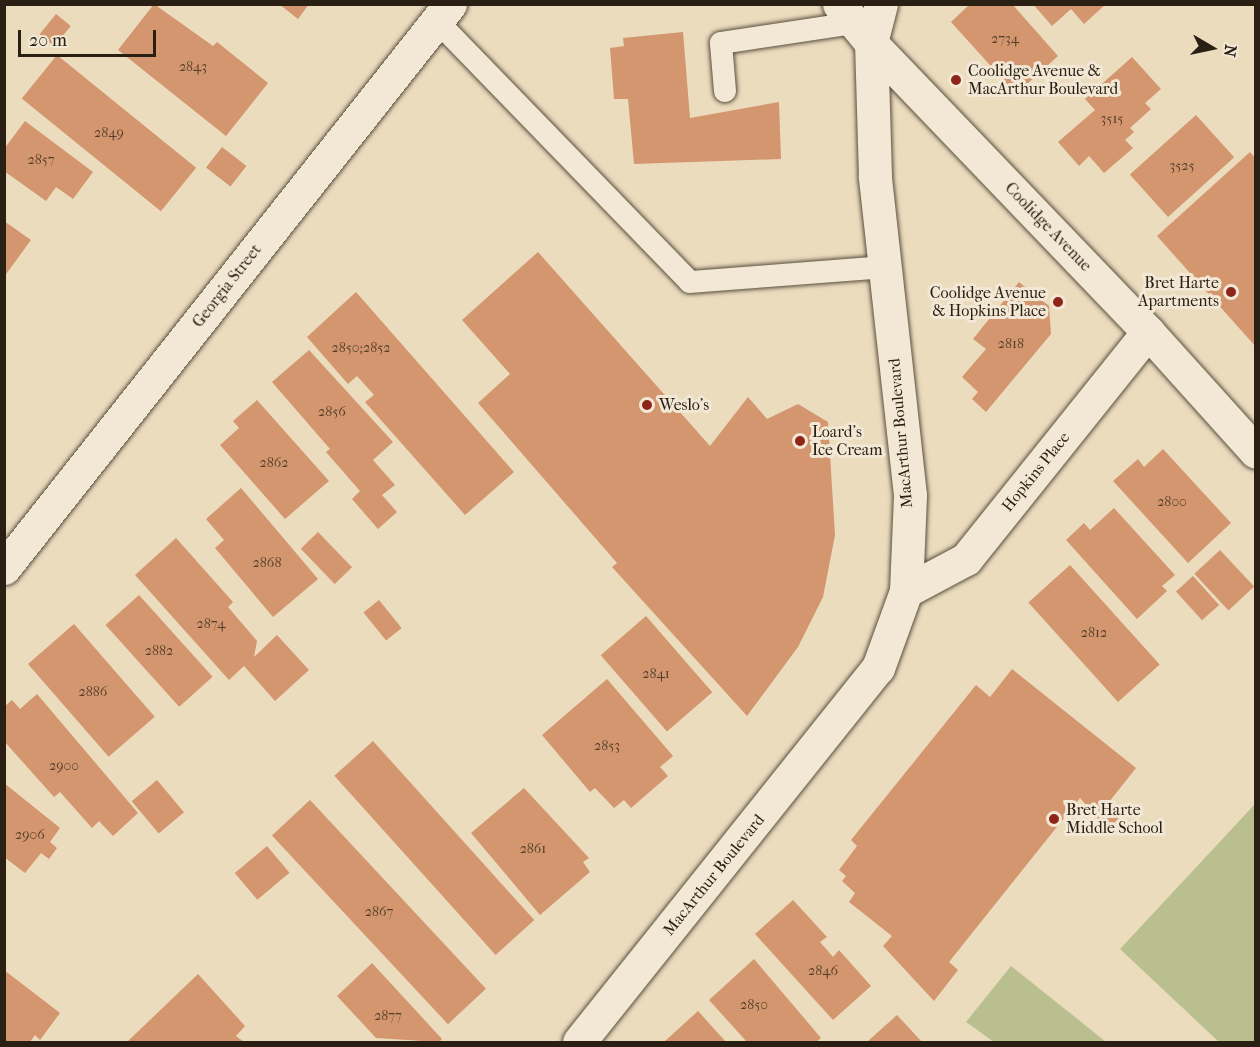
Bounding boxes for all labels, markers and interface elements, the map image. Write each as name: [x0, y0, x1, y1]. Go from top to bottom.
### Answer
scale bar: [21, 18, 159, 56]
north arrow: [1182, 18, 1242, 78]
text: 20 m: [29, 30, 67, 51]
house number: 2734: [991, 31, 1019, 47]
text: N: [1220, 43, 1241, 58]
house number: 2843: [179, 59, 207, 75]
place label: Coolidge Avenue & MacArthur Boulevard: [968, 61, 1118, 99]
marker: Coolidge Avenue & MacArthur Boulevard: [949, 73, 963, 87]
house number: 3515: [1101, 111, 1123, 127]
house number: 2849: [94, 125, 124, 141]
house number: 2857: [27, 152, 55, 168]
house number: 3525: [1169, 158, 1195, 174]
street label: Coolidge Avenue: [1001, 179, 1095, 275]
street label: Georgia Street: [189, 241, 265, 331]
place label: Bret Harte Apartments: [1138, 273, 1219, 311]
place label: Coolidge Avenue & Hopkins Place: [930, 283, 1046, 321]
marker: Bret Harte Apartments: [1224, 285, 1238, 299]
marker: Coolidge Avenue & Hopkins Place: [1051, 295, 1065, 309]
house number: 2818: [998, 336, 1024, 352]
house number: 2850;2852: [331, 340, 391, 356]
street label: MacArthur Boulevard: [885, 357, 917, 509]
place label: Weslo's: [659, 395, 709, 415]
marker: Weslo's: [640, 398, 654, 412]
house number: 2856: [318, 404, 346, 420]
place label: Loard's Ice Cream: [812, 422, 882, 460]
street label: Hopkins Place: [998, 428, 1074, 516]
marker: Loard's Ice Cream: [793, 434, 807, 448]
house number: 2862: [259, 455, 289, 471]
house number: 2800: [1157, 494, 1187, 510]
house number: 2868: [253, 555, 281, 571]
house number: 2874: [197, 616, 225, 632]
house number: 2812: [1081, 625, 1107, 641]
house number: 2882: [145, 643, 173, 659]
house number: 2841: [642, 666, 670, 682]
house number: 2886: [79, 684, 107, 700]
house number: 2853: [594, 738, 620, 754]
house number: 2900: [49, 758, 79, 774]
place label: Bret Harte Middle School: [1066, 800, 1163, 838]
street label: MacArthur Boulevard: [659, 811, 769, 939]
marker: Bret Harte Middle School: [1047, 812, 1061, 826]
house number: 2906: [15, 827, 45, 843]
house number: 2861: [520, 841, 546, 857]
house number: 2867: [365, 904, 393, 920]
house number: 2846: [808, 963, 838, 979]
house number: 2850: [740, 997, 768, 1013]
house number: 2877: [374, 1008, 402, 1024]

